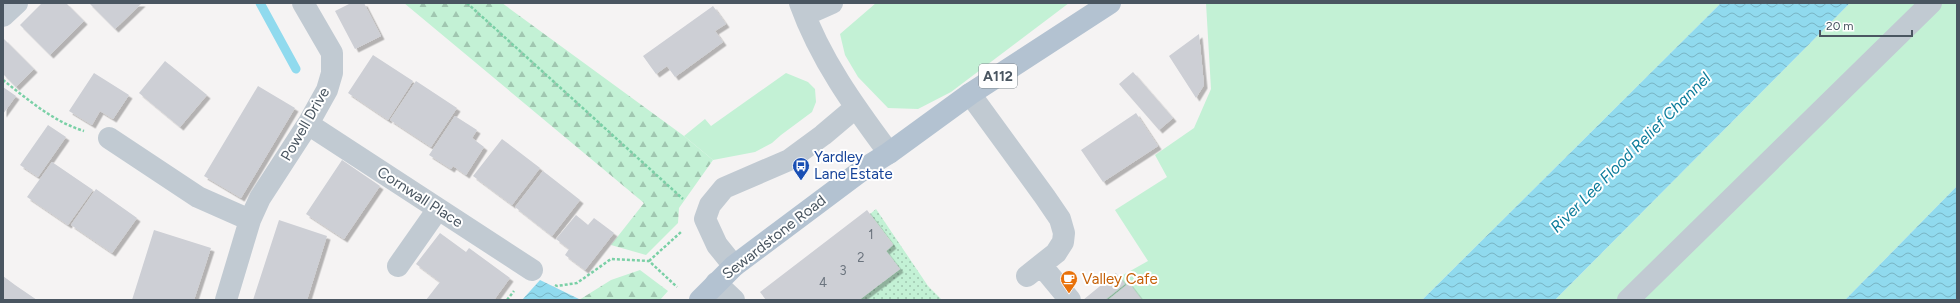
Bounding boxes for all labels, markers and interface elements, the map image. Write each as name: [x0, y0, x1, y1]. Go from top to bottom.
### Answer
scale bar: [1820, 12, 1912, 38]
text: 20 m: [1826, 19, 1854, 33]
road number: A112: [979, 64, 1017, 88]
water label: River Lee Flood Relief Channel: [1546, 68, 1715, 236]
street label: Powell Drive: [277, 84, 333, 164]
place label: Yardley Lane Estate: [814, 148, 893, 183]
bus stop icon: Yardley Lane Estate: [791, 156, 811, 181]
street label: Cornwall Place: [374, 163, 466, 231]
street label: Sewardstone Road: [719, 191, 829, 283]
house number: 1: [868, 227, 874, 242]
house number: 2: [857, 250, 865, 265]
house number: 3: [839, 263, 847, 278]
cafe icon: Valley Cafe: [1059, 269, 1079, 294]
place label: Valley Cafe: [1082, 270, 1158, 288]
house number: 4: [819, 275, 827, 290]

